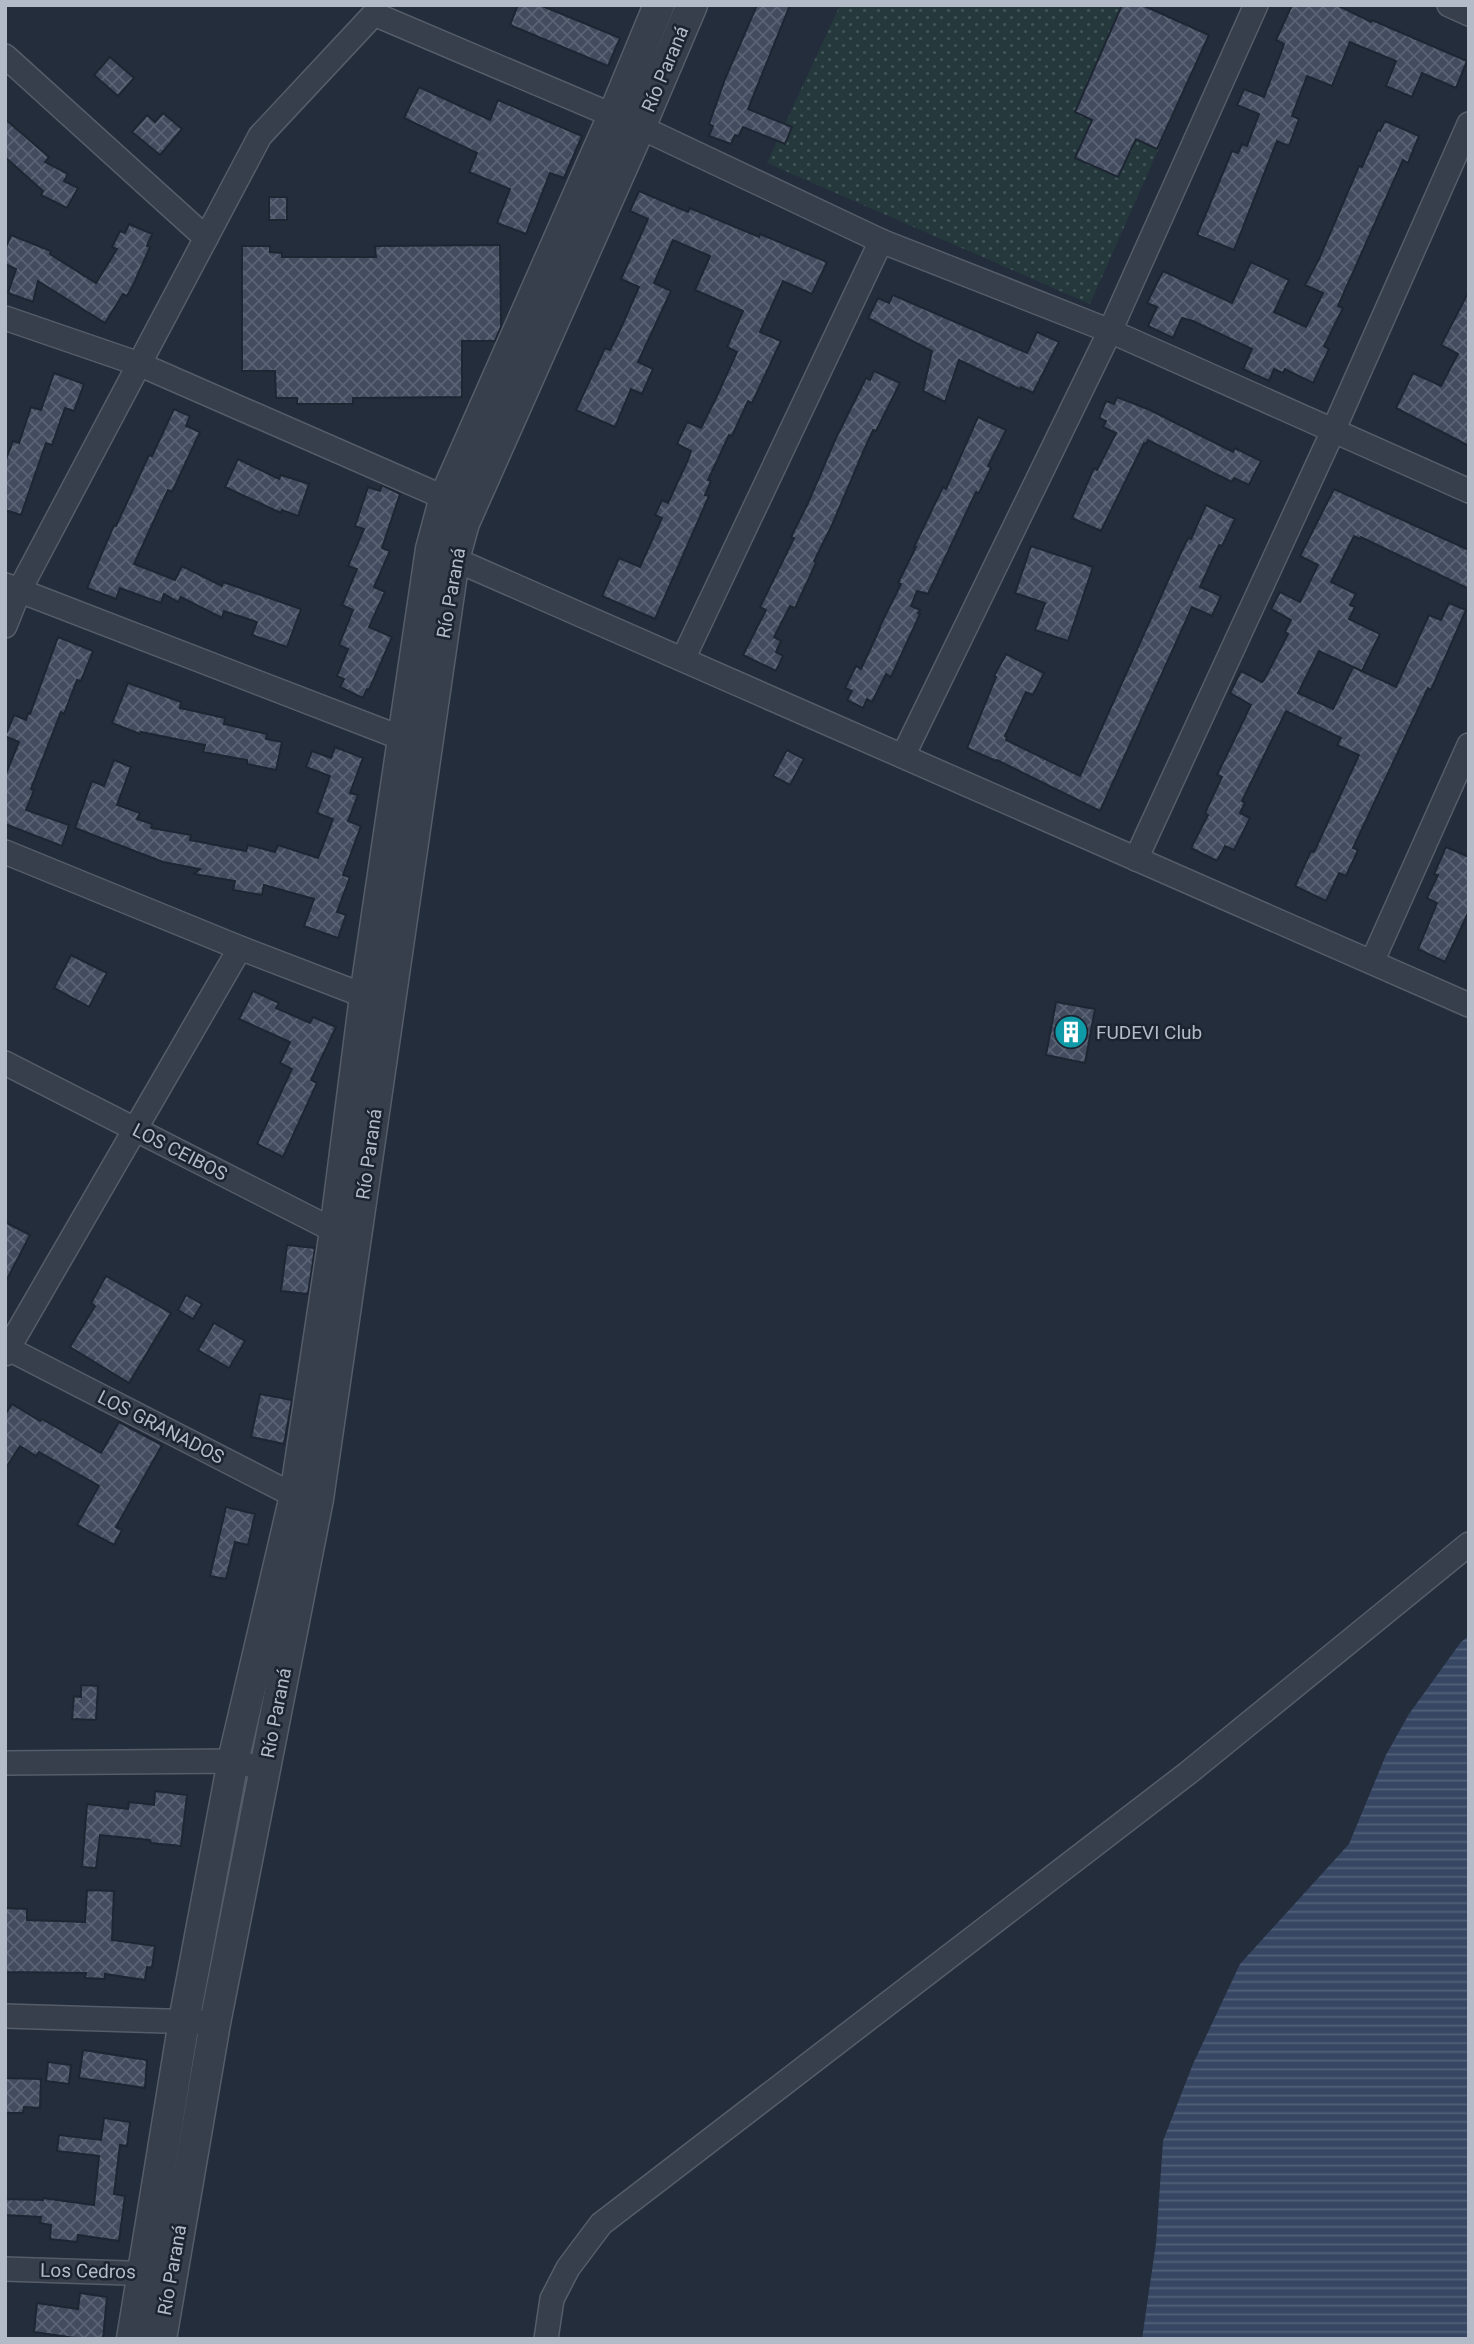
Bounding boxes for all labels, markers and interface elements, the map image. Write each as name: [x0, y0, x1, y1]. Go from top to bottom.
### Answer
street label: Río Paraná: [637, 22, 693, 116]
street label: Río Paraná: [432, 546, 470, 640]
building icon: FUDEVI Club: [1052, 1013, 1090, 1051]
place label: FUDEVI Club: [1096, 1021, 1202, 1044]
street label: Río Paraná: [351, 1107, 387, 1201]
street label: LOS CEIBOS: [129, 1118, 231, 1186]
street label: LOS GRANADOS: [94, 1385, 228, 1469]
street label: Río Paraná: [256, 1666, 296, 1760]
street label: Río Paraná: [153, 2223, 191, 2317]
street label: Los Cedros: [40, 2259, 136, 2283]

